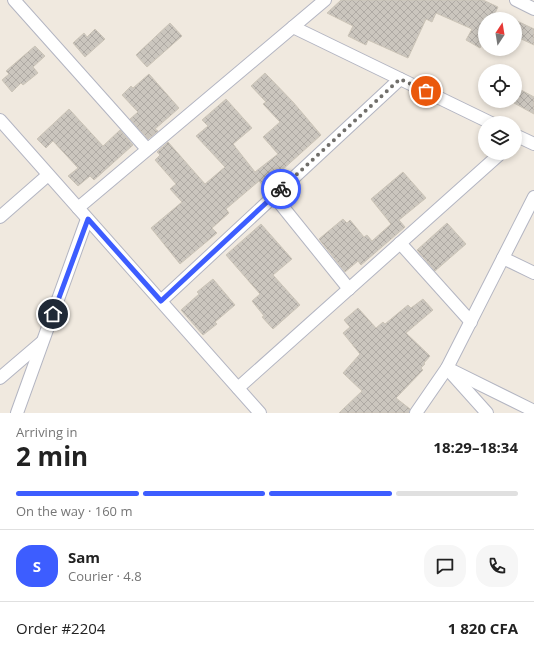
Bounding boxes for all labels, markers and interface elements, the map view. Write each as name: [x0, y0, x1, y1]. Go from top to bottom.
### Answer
north arrow: [478, 12, 522, 56]
map controls: [478, 12, 522, 160]
button: locate: [478, 64, 522, 108]
pin: [409, 74, 443, 108]
icon: bag: [415, 80, 437, 102]
button: layers: [478, 116, 522, 160]
courier: [261, 169, 301, 209]
icon: bike: [270, 178, 292, 200]
pin: [36, 297, 70, 331]
icon: home: [42, 303, 64, 325]
text: Arriving in: [16, 423, 78, 441]
text: 18:29–18:34: [433, 437, 518, 457]
text: 2 min: [16, 438, 88, 474]
text: On the way · 160 m: [16, 502, 132, 520]
button: chat: [424, 545, 466, 587]
button: phone: [476, 545, 518, 587]
text: Sam: [68, 547, 100, 567]
text: S: [33, 556, 41, 576]
text: Courier · 4.8: [68, 567, 142, 585]
text: Order #2204: [16, 618, 105, 638]
text: 1 820 CFA: [448, 618, 518, 638]

